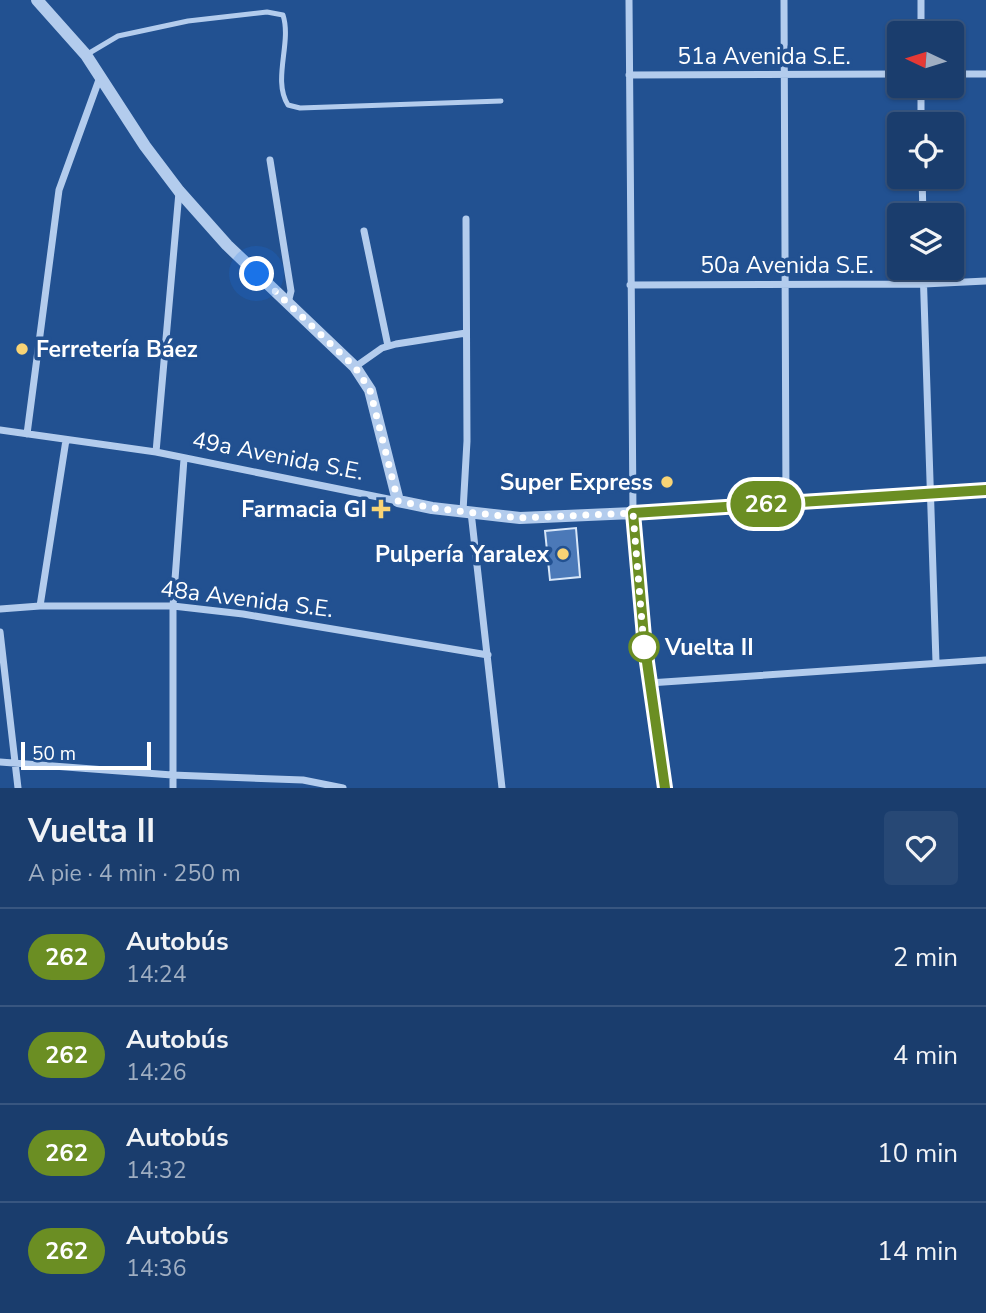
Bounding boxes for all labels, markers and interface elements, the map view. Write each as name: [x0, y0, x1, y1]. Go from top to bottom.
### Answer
north arrow: [887, 21, 964, 98]
map controls: [887, 21, 964, 280]
street label: 51a Avenida S.E.: [677, 41, 851, 72]
button: locate: [887, 112, 964, 189]
button: layers: [887, 203, 964, 280]
street label: 50a Avenida S.E.: [700, 250, 874, 281]
your location: [239, 256, 274, 291]
place label: Ferretería Báez: [36, 334, 198, 365]
marker: Ferretería Báez: [14, 341, 30, 357]
street label: 49a Avenida S.E.: [190, 424, 366, 488]
place label: Super Express: [500, 467, 653, 498]
marker: Super Express: [659, 474, 675, 490]
line badge: 262: [726, 481, 806, 527]
text: 262: [744, 488, 788, 520]
place label: Farmacia GI: [241, 494, 367, 525]
marker: Farmacia GI: [373, 501, 389, 517]
place label: Pulpería Yaralex: [375, 539, 549, 570]
marker: Pulpería Yaralex: [555, 546, 571, 562]
street label: 48a Avenida S.E.: [159, 573, 335, 625]
marker: Vuelta II: [629, 632, 659, 662]
place label: Vuelta II: [664, 632, 754, 663]
scale bar: [21, 739, 150, 771]
text: 50 m: [32, 741, 76, 767]
text: Vuelta II: [28, 809, 155, 854]
button: heart: [884, 811, 958, 885]
text: A pie · 4 min · 250 m: [28, 858, 241, 889]
text: Autobús: [126, 924, 229, 959]
text: 2 min: [893, 940, 958, 975]
text: 262: [45, 941, 88, 973]
text: 14:24: [126, 959, 186, 990]
text: Autobús: [126, 1022, 229, 1057]
text: 4 min: [893, 1038, 958, 1073]
text: 262: [45, 1039, 88, 1071]
text: 14:26: [126, 1057, 186, 1088]
text: Autobús: [126, 1120, 229, 1155]
text: 10 min: [877, 1136, 958, 1171]
text: 262: [45, 1137, 88, 1169]
text: 14:32: [126, 1155, 186, 1186]
text: Autobús: [126, 1218, 229, 1253]
text: 14 min: [877, 1234, 958, 1269]
text: 262: [45, 1235, 88, 1267]
text: 14:36: [126, 1253, 186, 1284]

